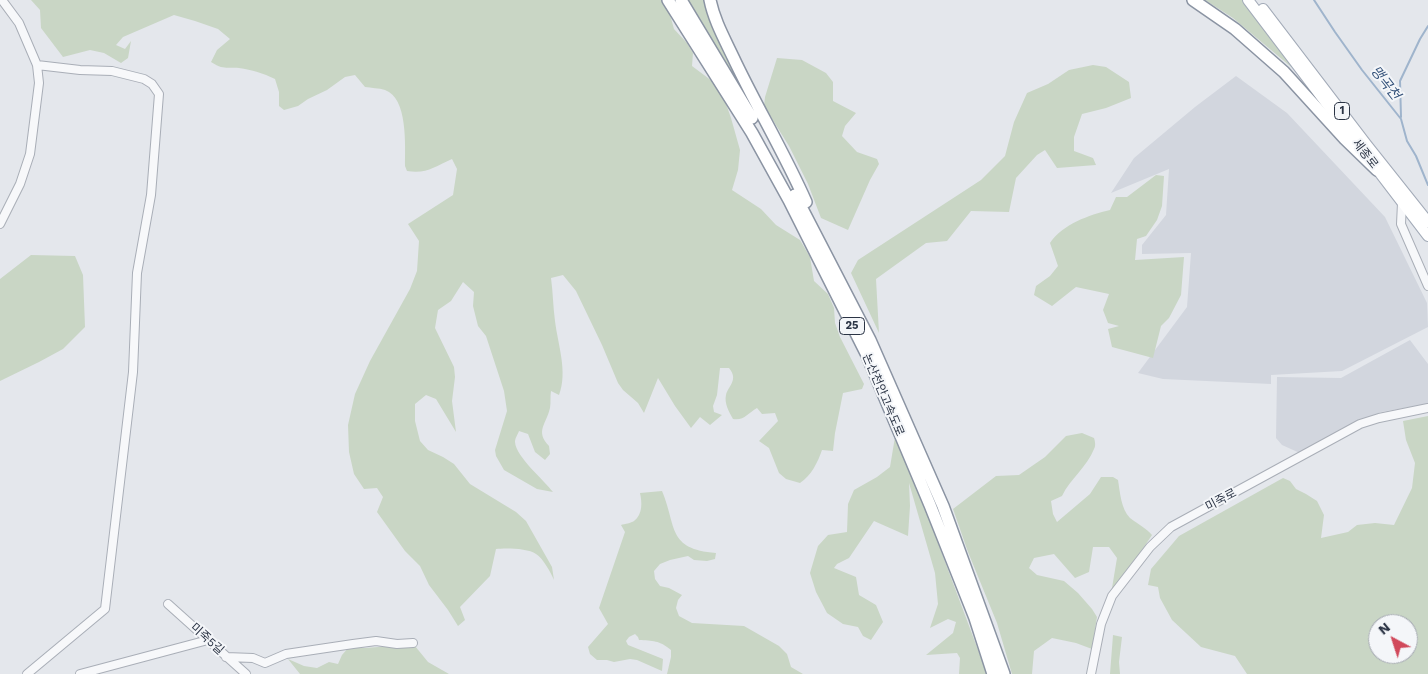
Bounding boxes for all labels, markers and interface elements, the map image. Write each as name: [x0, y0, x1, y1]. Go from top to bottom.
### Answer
water label: 맹곡천: [1366, 63, 1404, 103]
road number: 1: [1334, 102, 1350, 120]
street label: 세종로: [1349, 137, 1381, 171]
road number: 25: [840, 318, 864, 334]
street label: 논산천안고속도로: [859, 352, 907, 438]
street label: 미죽로: [1203, 486, 1239, 514]
north arrow: [1368, 614, 1418, 664]
text: N: [1375, 619, 1393, 638]
street label: 미죽5길: [187, 620, 227, 658]

